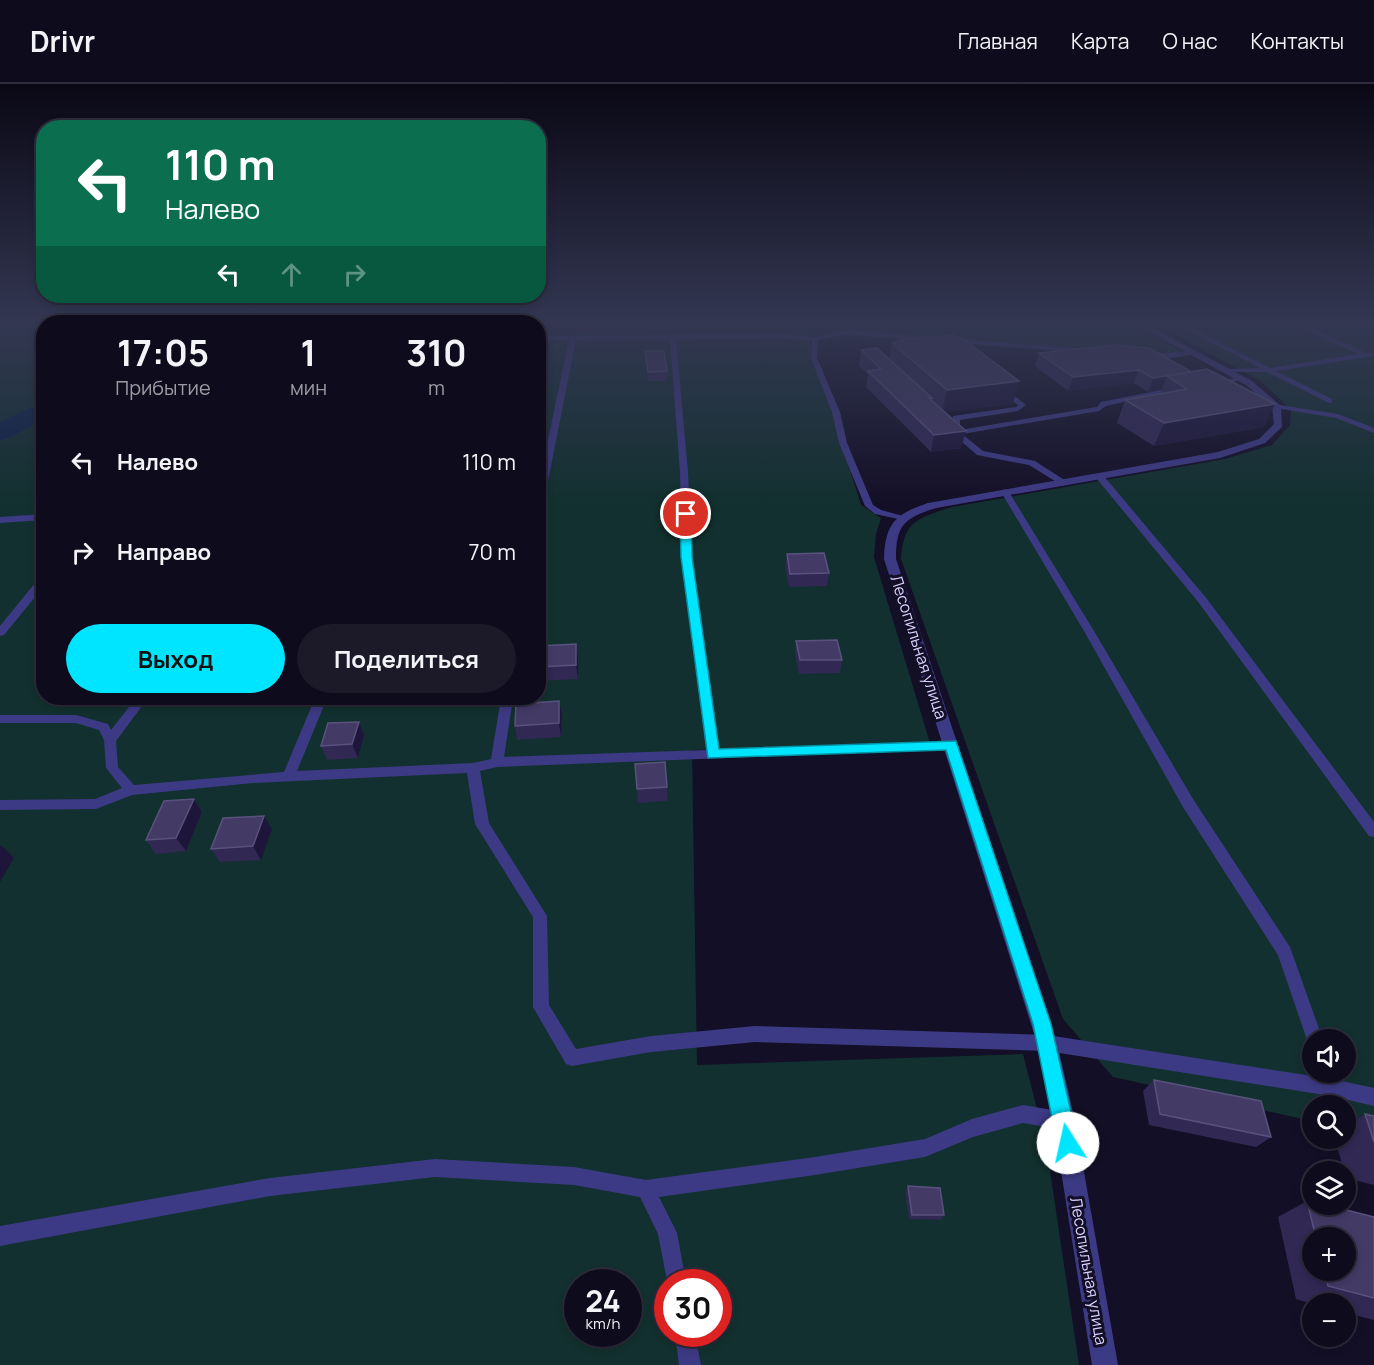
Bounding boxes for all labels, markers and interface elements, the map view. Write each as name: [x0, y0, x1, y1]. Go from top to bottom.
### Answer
text: Drivr: [30, 22, 95, 60]
text: Главная: [958, 27, 1038, 55]
text: Карта: [1071, 27, 1129, 55]
text: О нас: [1162, 27, 1218, 55]
text: Контакты: [1251, 27, 1344, 55]
text: 110 m: [165, 135, 276, 193]
icon: left: [66, 144, 144, 222]
text: Налево: [165, 190, 260, 227]
icon: left: [212, 258, 245, 291]
icon: ahead: [275, 258, 308, 291]
icon: right: [338, 258, 371, 291]
text: 17:05: [117, 328, 209, 377]
text: 1: [301, 328, 316, 377]
text: 310: [406, 328, 467, 377]
text: Прибытие: [115, 374, 211, 401]
text: мин: [290, 374, 327, 401]
text: m: [428, 374, 445, 401]
icon: left: [66, 446, 99, 479]
text: Налево: [117, 447, 198, 477]
text: 110 m: [462, 447, 516, 477]
pin: [660, 488, 711, 539]
icon: arrive: [669, 497, 702, 530]
icon: right: [66, 536, 99, 569]
text: Направо: [117, 537, 211, 567]
text: 70 m: [468, 537, 516, 567]
street label: Лесопильная улица: [885, 572, 953, 722]
button: Выход: [66, 624, 285, 693]
button: Поделиться: [297, 624, 516, 693]
map controls: [1302, 1029, 1356, 1347]
button: sound: [1302, 1029, 1356, 1083]
button: search: [1302, 1095, 1356, 1149]
position arrow: [1036, 1111, 1100, 1175]
button: layers: [1302, 1161, 1356, 1215]
street label: Лесопильная улица: [1065, 1195, 1113, 1347]
button: +: [1302, 1227, 1356, 1281]
speed limit sign: 30: [654, 1269, 732, 1347]
text: 24: [585, 1280, 621, 1321]
button: −: [1302, 1293, 1356, 1347]
text: km/h: [586, 1313, 620, 1334]

